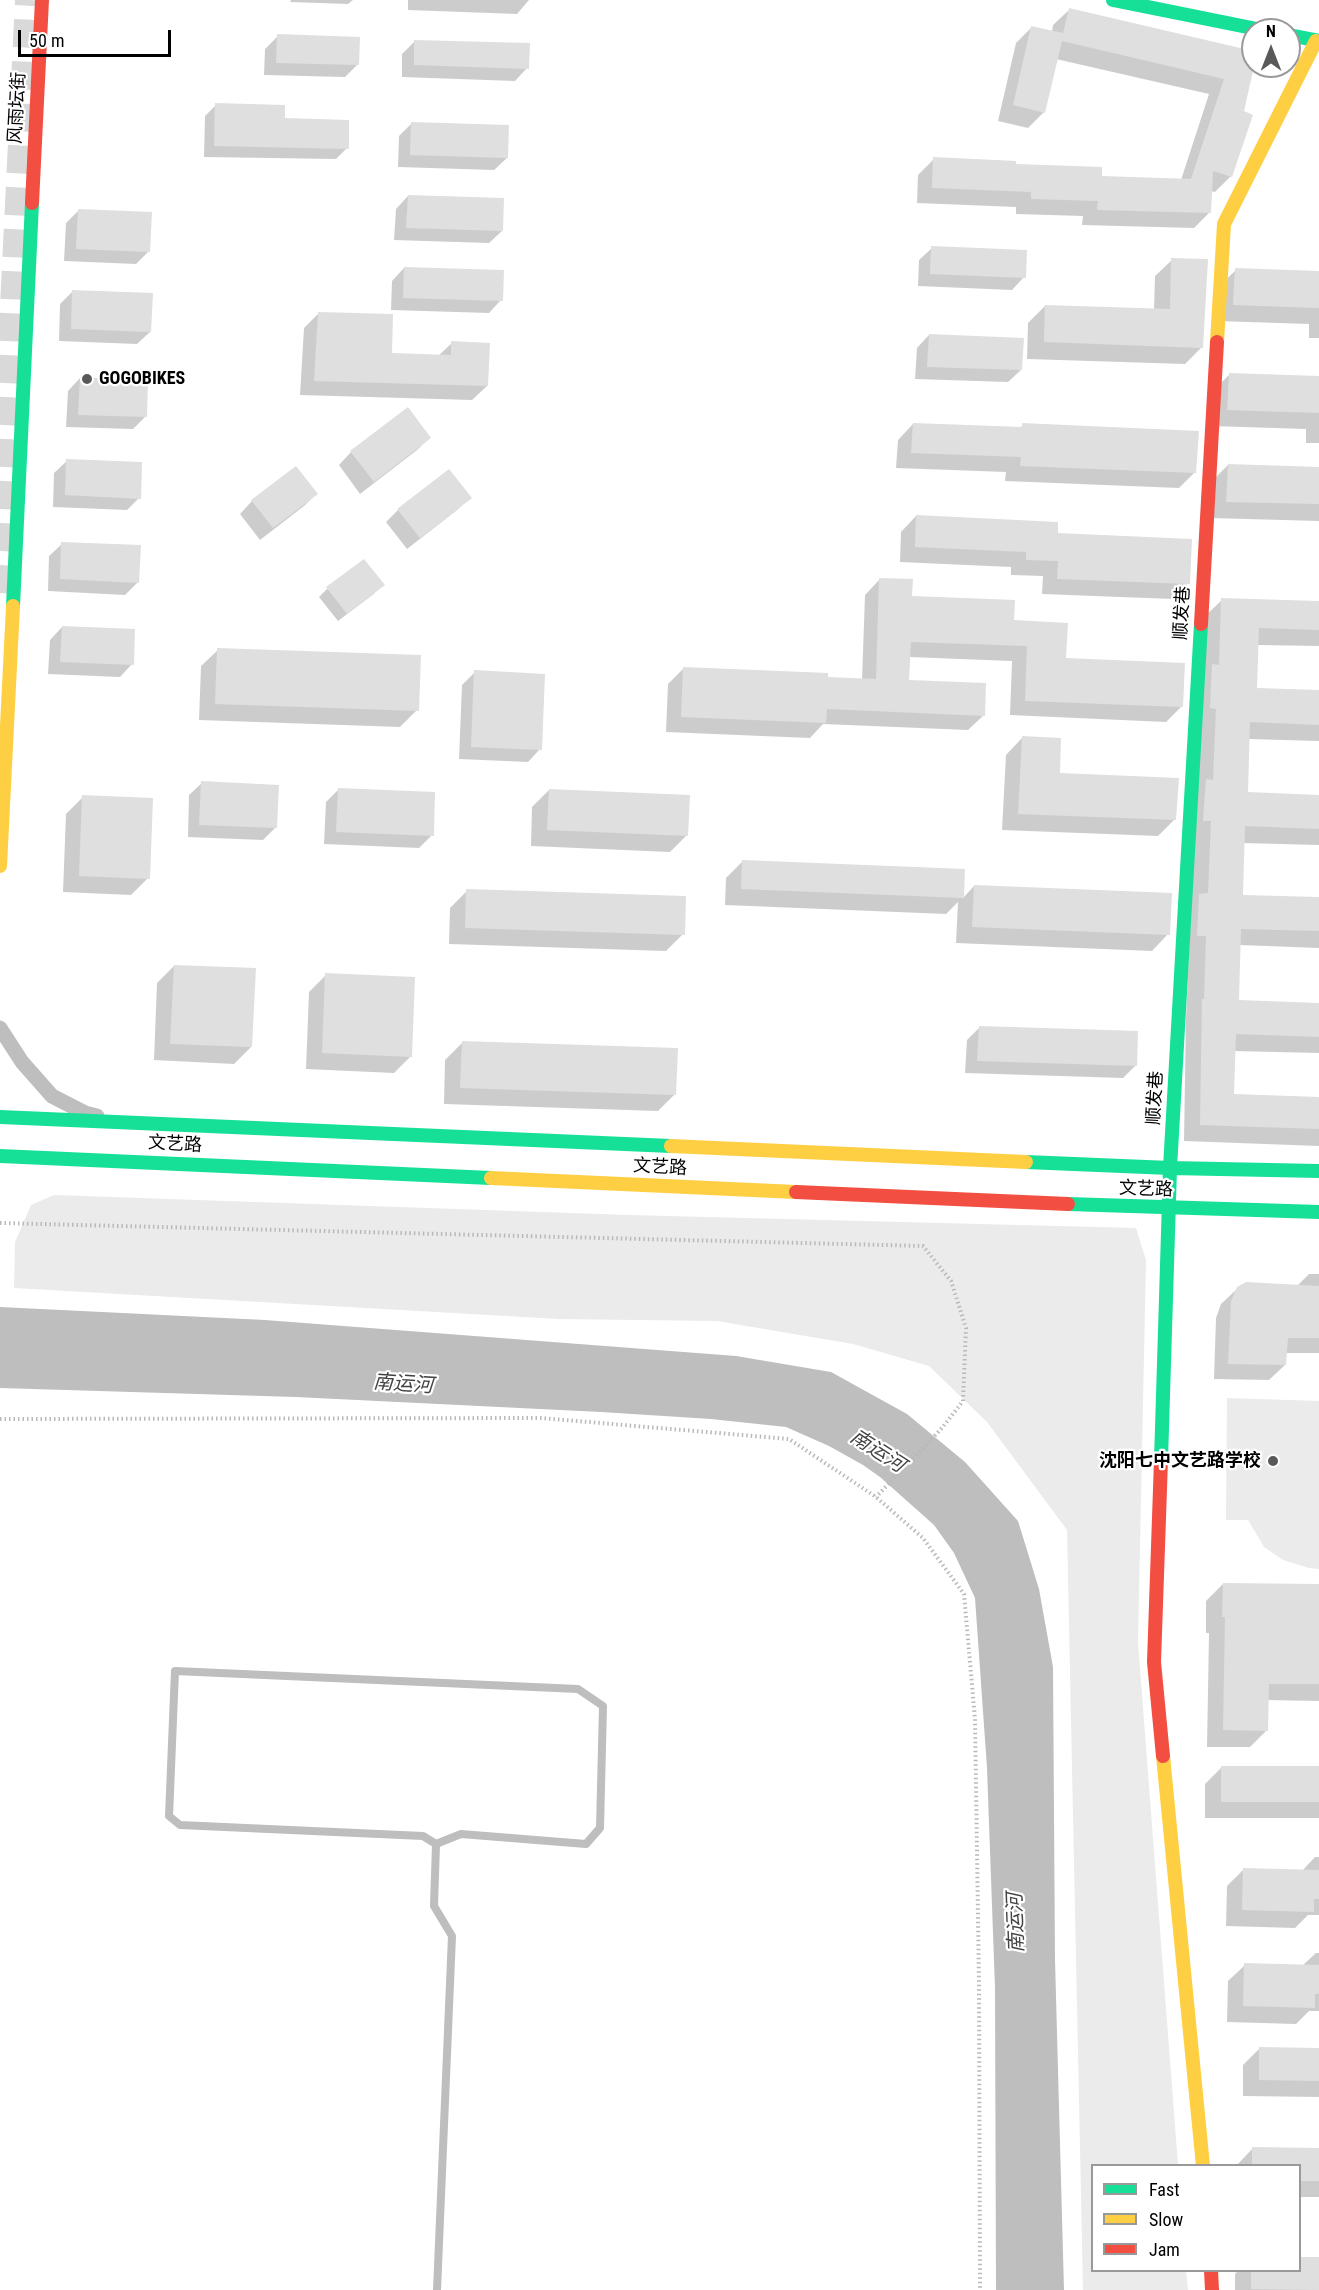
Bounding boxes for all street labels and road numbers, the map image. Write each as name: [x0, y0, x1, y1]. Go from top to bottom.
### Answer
street label: 风雨坛街: [5, 71, 31, 145]
street label: 顺发巷: [1171, 585, 1195, 641]
street label: 顺发巷: [1144, 1070, 1168, 1126]
street label: 文艺路: [147, 1133, 203, 1157]
street label: 文艺路: [632, 1156, 688, 1180]
street label: 文艺路: [1119, 1178, 1173, 1202]

